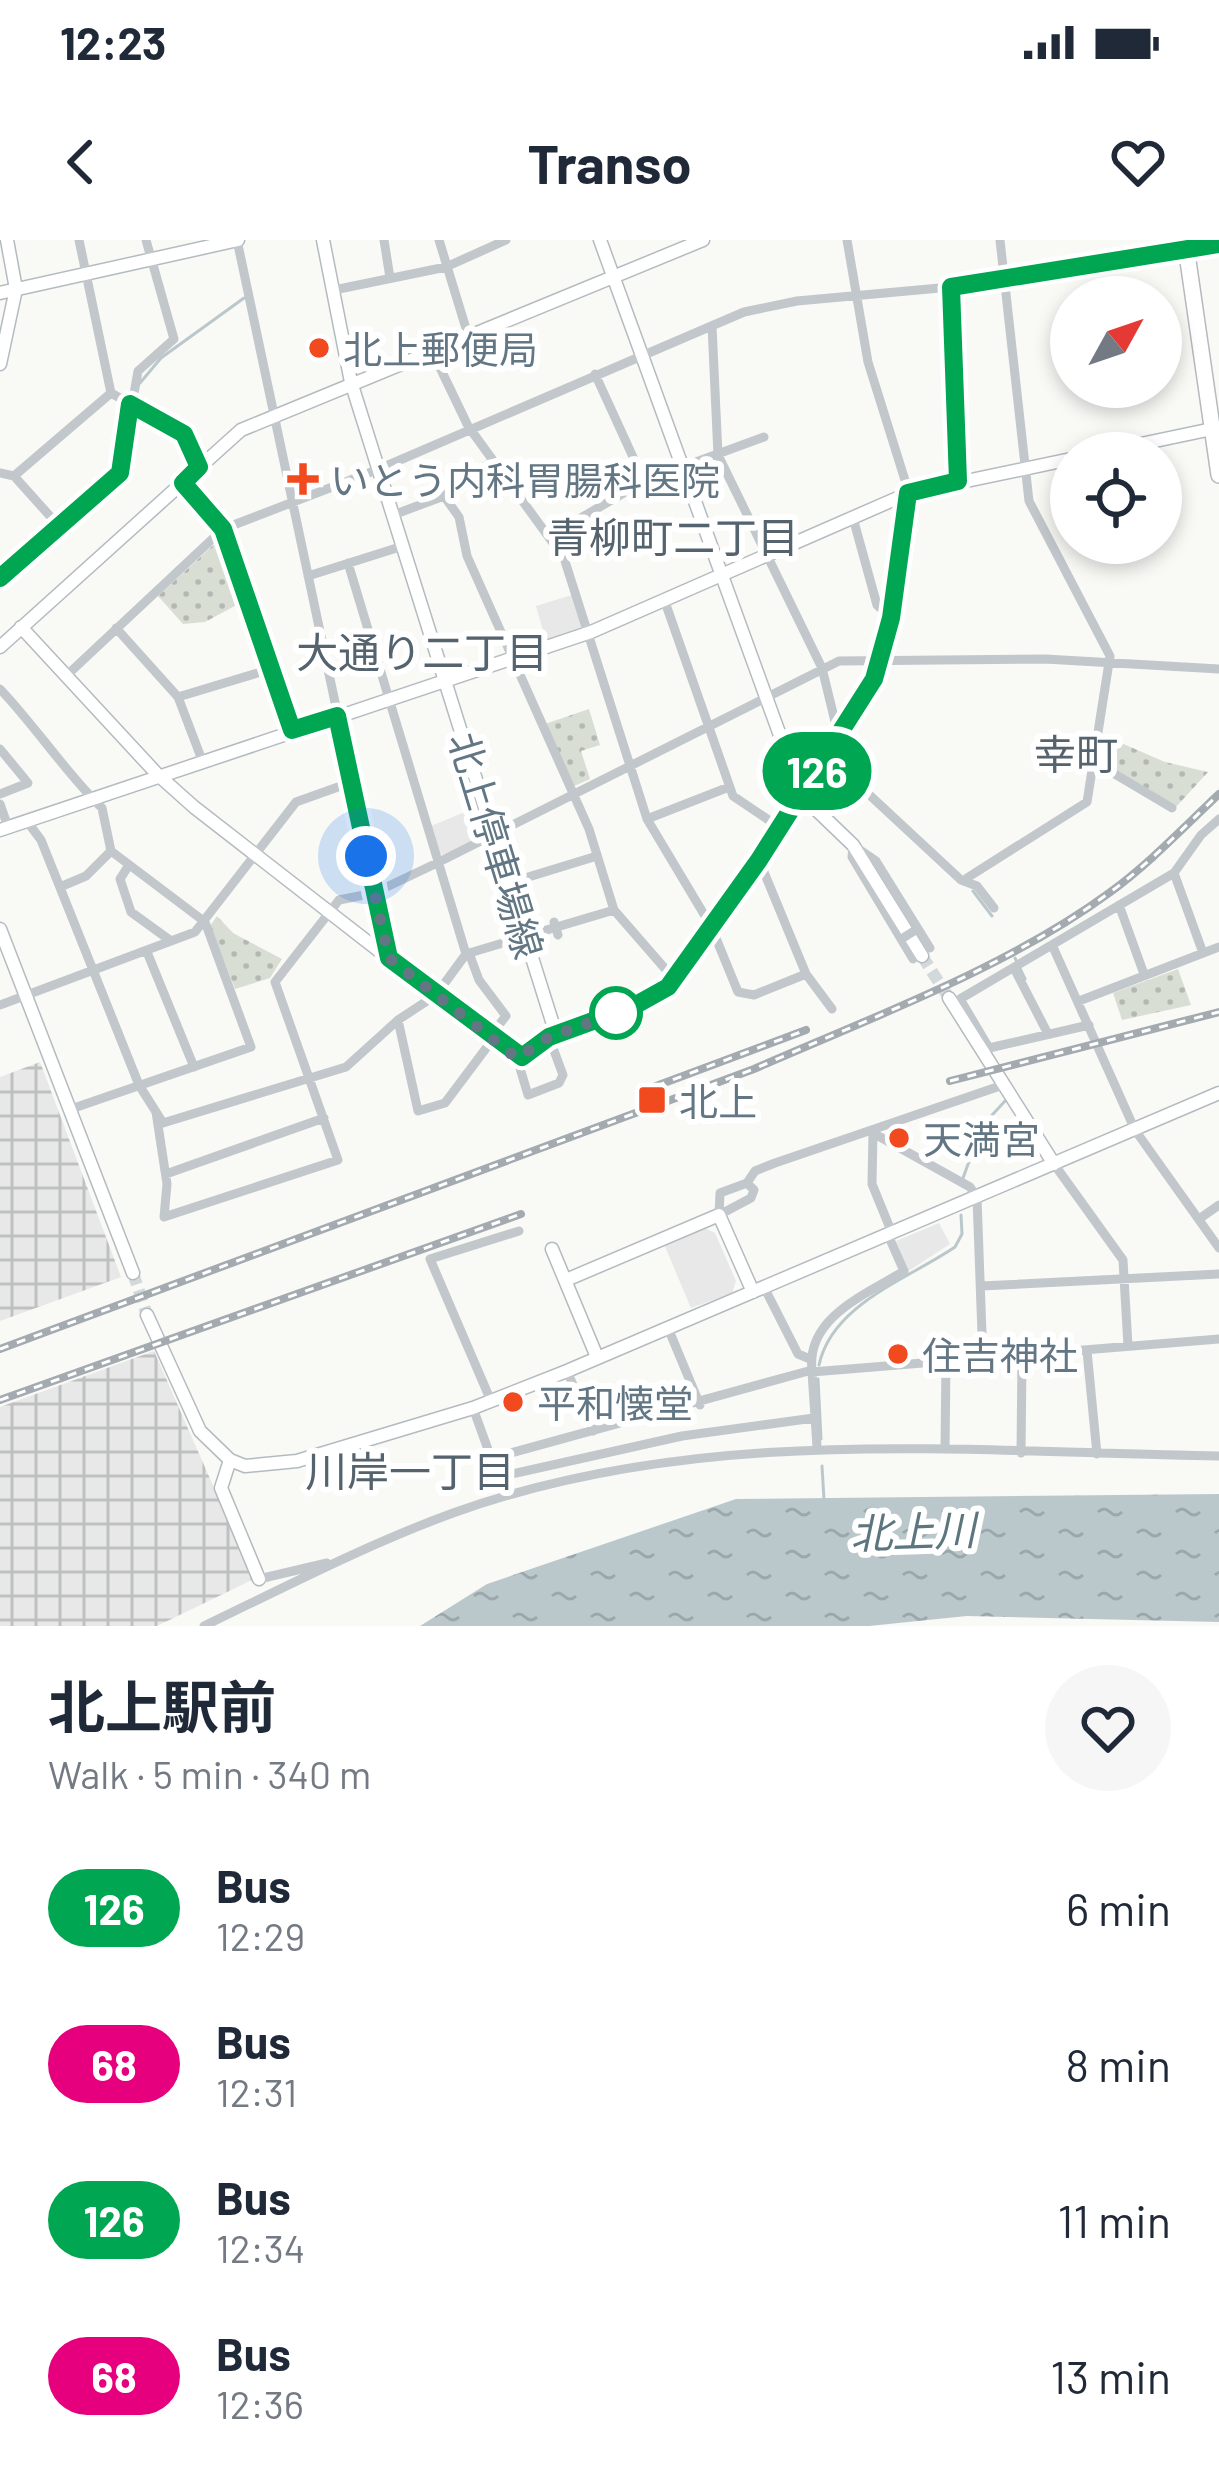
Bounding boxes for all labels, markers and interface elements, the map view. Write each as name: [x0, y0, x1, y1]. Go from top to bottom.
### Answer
text: 12:23: [60, 15, 166, 69]
icon: back: [48, 129, 114, 195]
icon: heart: [1105, 129, 1171, 195]
text: Transo: [527, 130, 692, 195]
north arrow: [1050, 276, 1182, 408]
map controls: [1050, 276, 1182, 564]
place label: 北上郵便局: [343, 325, 538, 372]
marker: 北上郵便局: [306, 335, 332, 361]
button: locate: [1050, 432, 1182, 564]
place label: いとう内科胃腸科医院: [330, 456, 720, 503]
marker: いとう内科胃腸科医院: [287, 463, 319, 495]
district label: 青柳町二丁目: [547, 511, 799, 561]
district label: 大通り二丁目: [296, 626, 548, 676]
street label: 北上停車場線: [440, 726, 554, 964]
district label: 幸町: [1034, 728, 1118, 778]
line badge: 126: [748, 732, 886, 810]
text: 126: [787, 746, 847, 796]
your location: [336, 826, 396, 886]
unlabelled marker: [591, 988, 641, 1038]
place label: 北上: [679, 1077, 757, 1124]
marker: 北上: [636, 1084, 668, 1116]
place label: 天満宮: [923, 1115, 1040, 1162]
marker: 天満宮: [886, 1125, 912, 1151]
place label: 住吉神社: [922, 1331, 1078, 1378]
marker: 住吉神社: [885, 1341, 911, 1367]
place label: 平和懐堂: [537, 1379, 693, 1426]
marker: 平和懐堂: [500, 1389, 526, 1415]
district label: 川岸一丁目: [305, 1445, 515, 1495]
water label: 北上川: [849, 1503, 981, 1557]
button: heart: [1045, 1665, 1171, 1791]
text: 北上駅前: [48, 1671, 276, 1739]
text: Walk · 5 min · 340 m: [48, 1750, 371, 1797]
text: Bus: [216, 1858, 291, 1912]
text: 6 min: [1066, 1881, 1171, 1935]
text: 126: [84, 1883, 144, 1933]
text: 12:29: [216, 1912, 305, 1959]
text: Bus: [216, 2014, 291, 2068]
text: 8 min: [1066, 2037, 1171, 2091]
text: 68: [91, 2039, 137, 2089]
text: 12:31: [216, 2068, 297, 2115]
text: Bus: [216, 2170, 291, 2224]
text: 11 min: [1057, 2193, 1171, 2247]
text: 126: [84, 2195, 144, 2245]
text: 12:34: [216, 2224, 305, 2271]
text: Bus: [216, 2326, 291, 2380]
text: 13 min: [1050, 2349, 1171, 2403]
text: 68: [91, 2351, 137, 2401]
text: 12:36: [216, 2380, 304, 2427]

